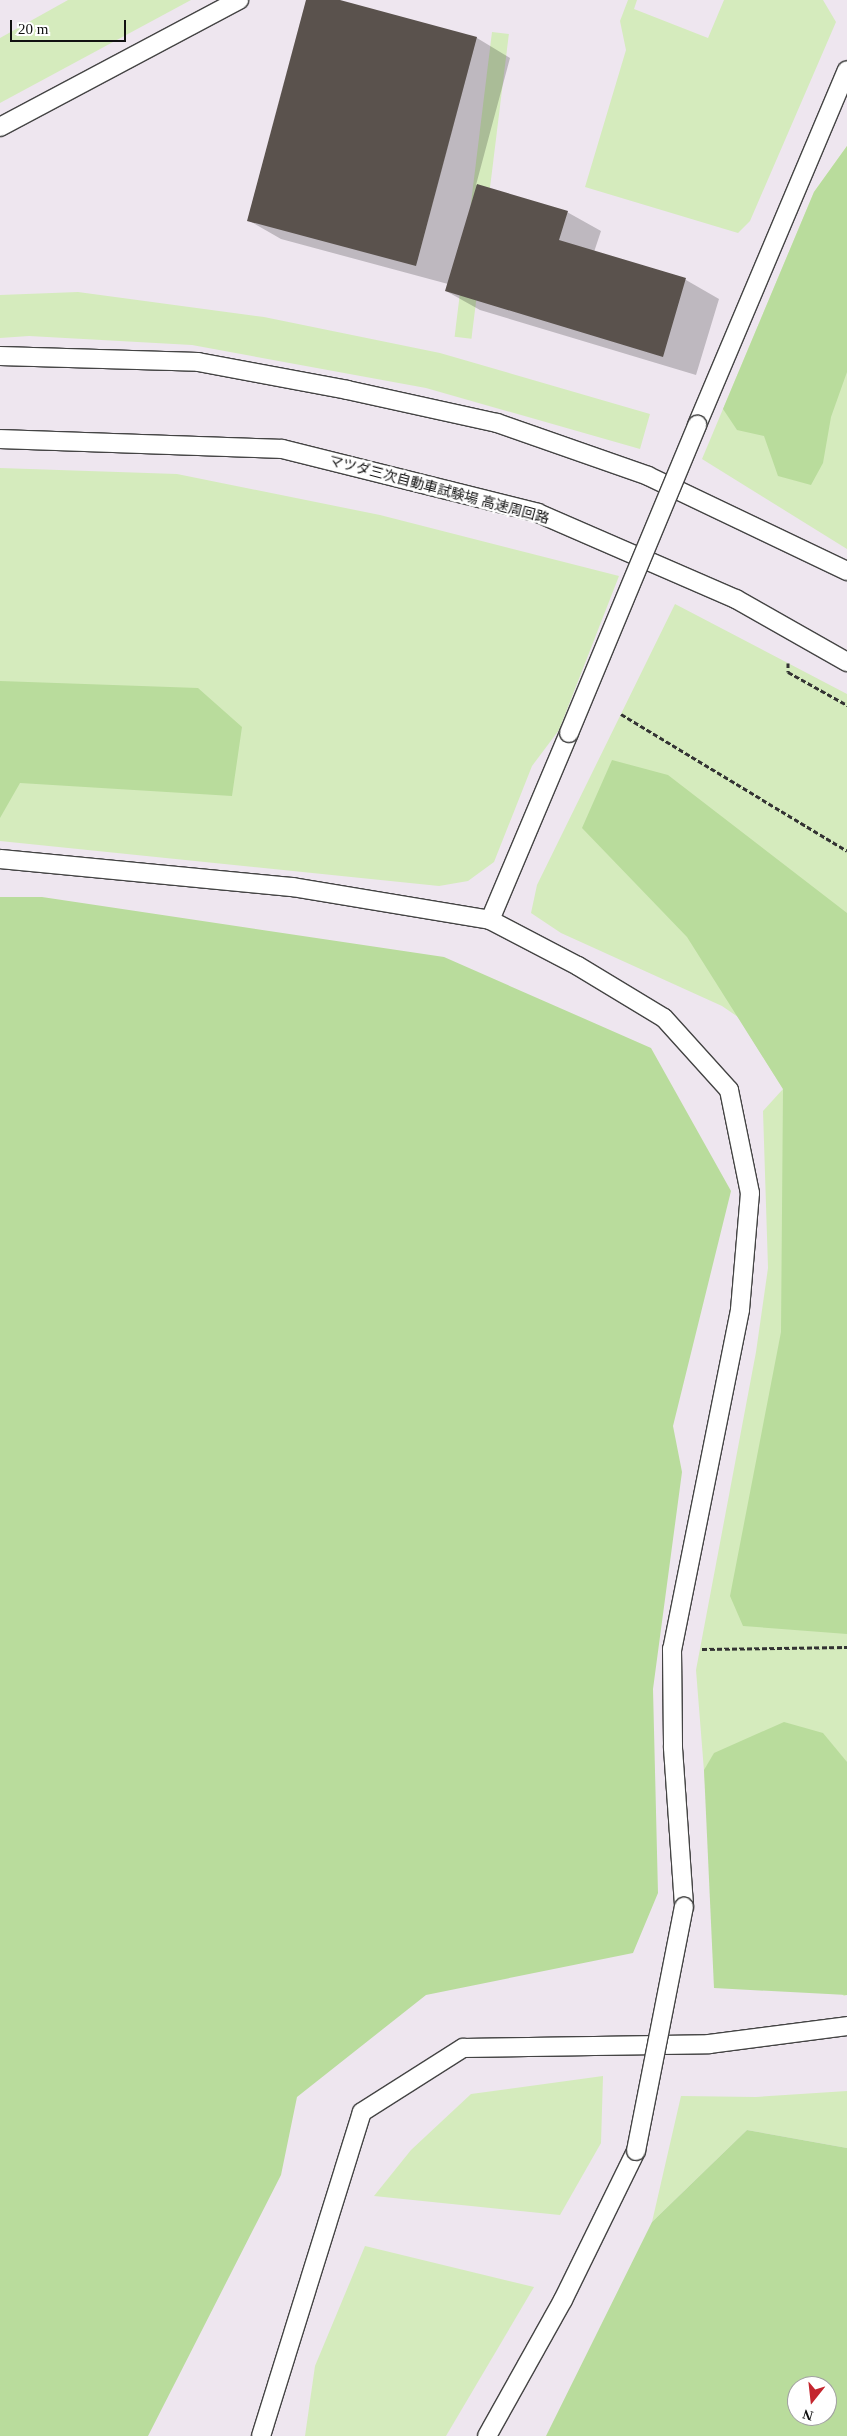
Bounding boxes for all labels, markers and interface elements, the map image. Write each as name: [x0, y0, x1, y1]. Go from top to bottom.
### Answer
scale bar: [12, 10, 129, 42]
text: 20 m: [18, 21, 48, 37]
street label: マツダ三次自動車試験場 高速周回路: [327, 452, 551, 528]
north arrow: [787, 2376, 837, 2426]
text: N: [801, 2406, 815, 2424]

